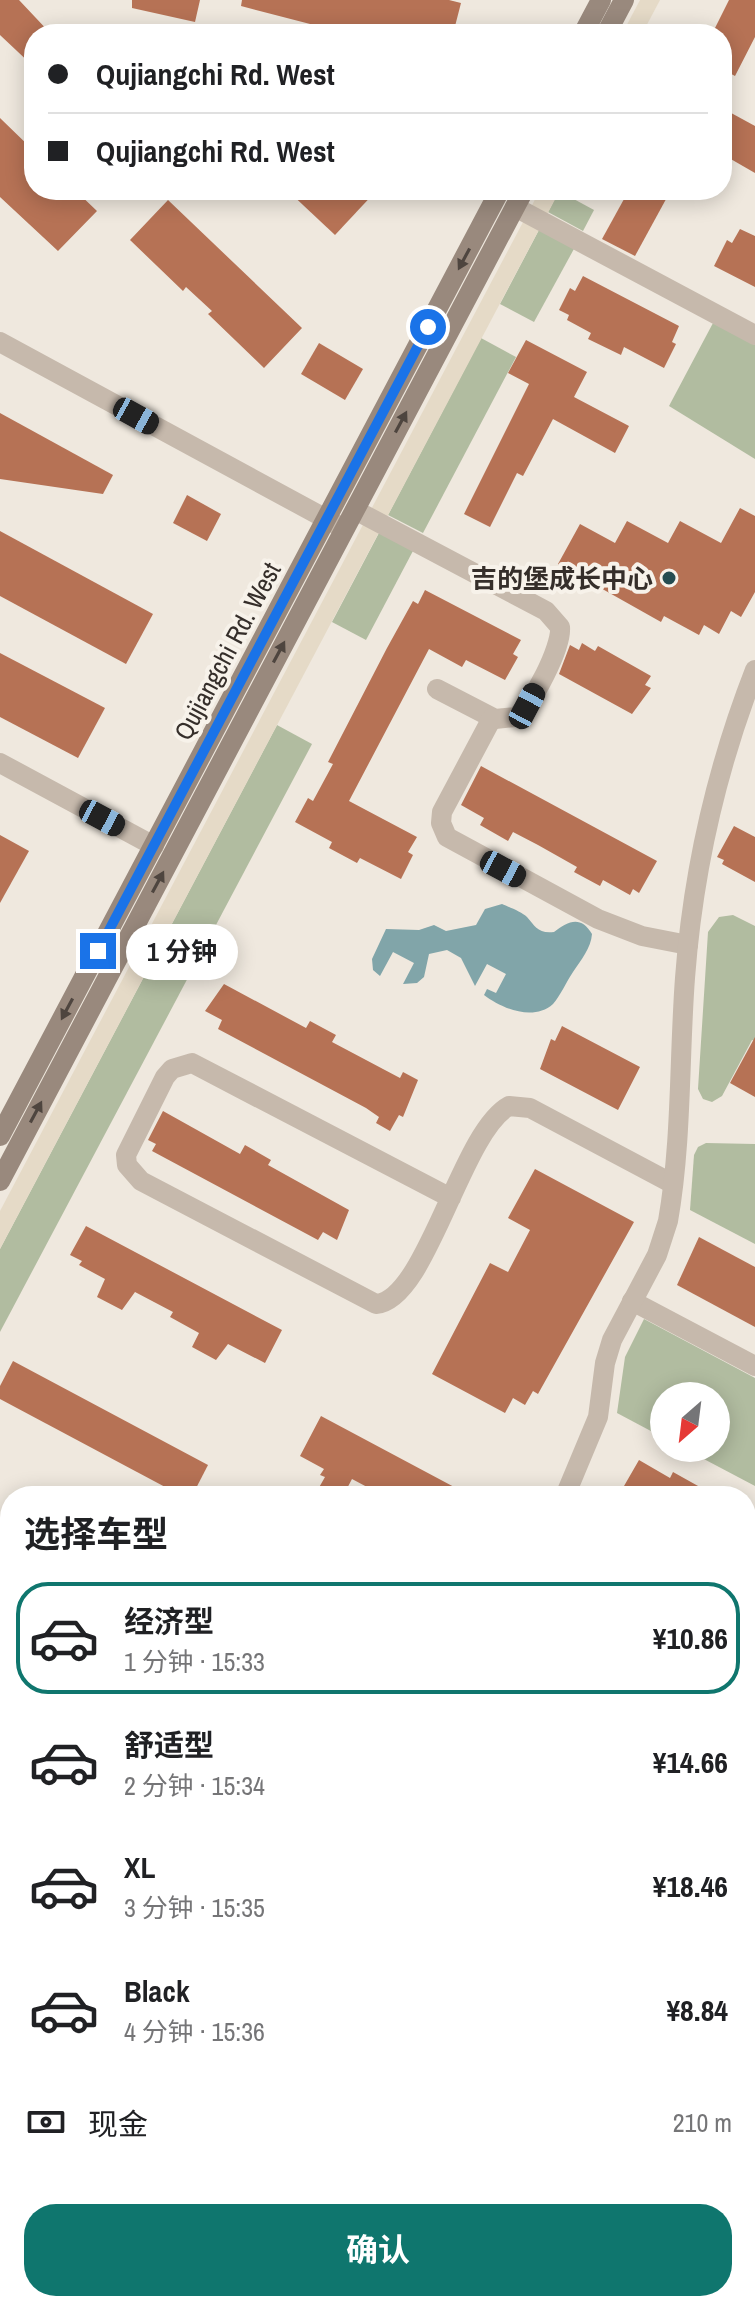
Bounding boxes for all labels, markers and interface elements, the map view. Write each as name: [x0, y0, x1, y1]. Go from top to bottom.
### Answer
text: Qujiangchi Rd. West: [96, 54, 335, 94]
text: Qujiangchi Rd. West: [96, 131, 335, 171]
one-way arrow: [457, 248, 471, 270]
route start: [410, 309, 446, 345]
car: [109, 394, 163, 438]
one-way arrow: [394, 411, 407, 434]
street label: Qujiangchi Rd. West: [165, 556, 289, 746]
place label: 吉的堡成长中心: [471, 561, 653, 596]
marker: 吉的堡成长中心: [660, 569, 678, 587]
one-way arrow: [273, 641, 286, 664]
car: [505, 679, 549, 733]
car: [75, 796, 129, 840]
car: [476, 847, 530, 891]
one-way arrow: [150, 871, 164, 893]
callout: 1 分钟: [126, 923, 238, 979]
route end: [80, 933, 116, 969]
text: 1 分钟: [147, 934, 217, 969]
one-way arrow: [61, 997, 74, 1020]
one-way arrow: [29, 1101, 43, 1123]
north arrow: [650, 1382, 730, 1462]
map controls: [650, 1382, 730, 1462]
text: 选择车型: [24, 1510, 168, 1558]
text: 经济型: [124, 1601, 214, 1641]
icon: car: [28, 1602, 100, 1674]
text: ¥10.86: [653, 1618, 728, 1658]
text: 1 分钟 · 15:33: [124, 1644, 265, 1679]
text: 舒适型: [124, 1725, 214, 1765]
icon: car: [28, 1726, 100, 1798]
text: ¥14.66: [653, 1742, 728, 1782]
text: 2 分钟 · 15:34: [124, 1768, 265, 1803]
text: XL: [124, 1847, 155, 1887]
icon: car: [28, 1850, 100, 1922]
text: ¥18.46: [653, 1866, 728, 1906]
text: 3 分钟 · 15:35: [124, 1890, 265, 1925]
text: Black: [124, 1971, 190, 2011]
icon: car: [28, 1974, 100, 2046]
text: ¥8.84: [666, 1990, 728, 2030]
text: 4 分钟 · 15:36: [124, 2014, 265, 2049]
icon: cash: [24, 2100, 68, 2144]
text: 现金: [88, 2104, 148, 2144]
text: 210 m: [673, 2105, 732, 2140]
button: 确认: [24, 2204, 732, 2296]

